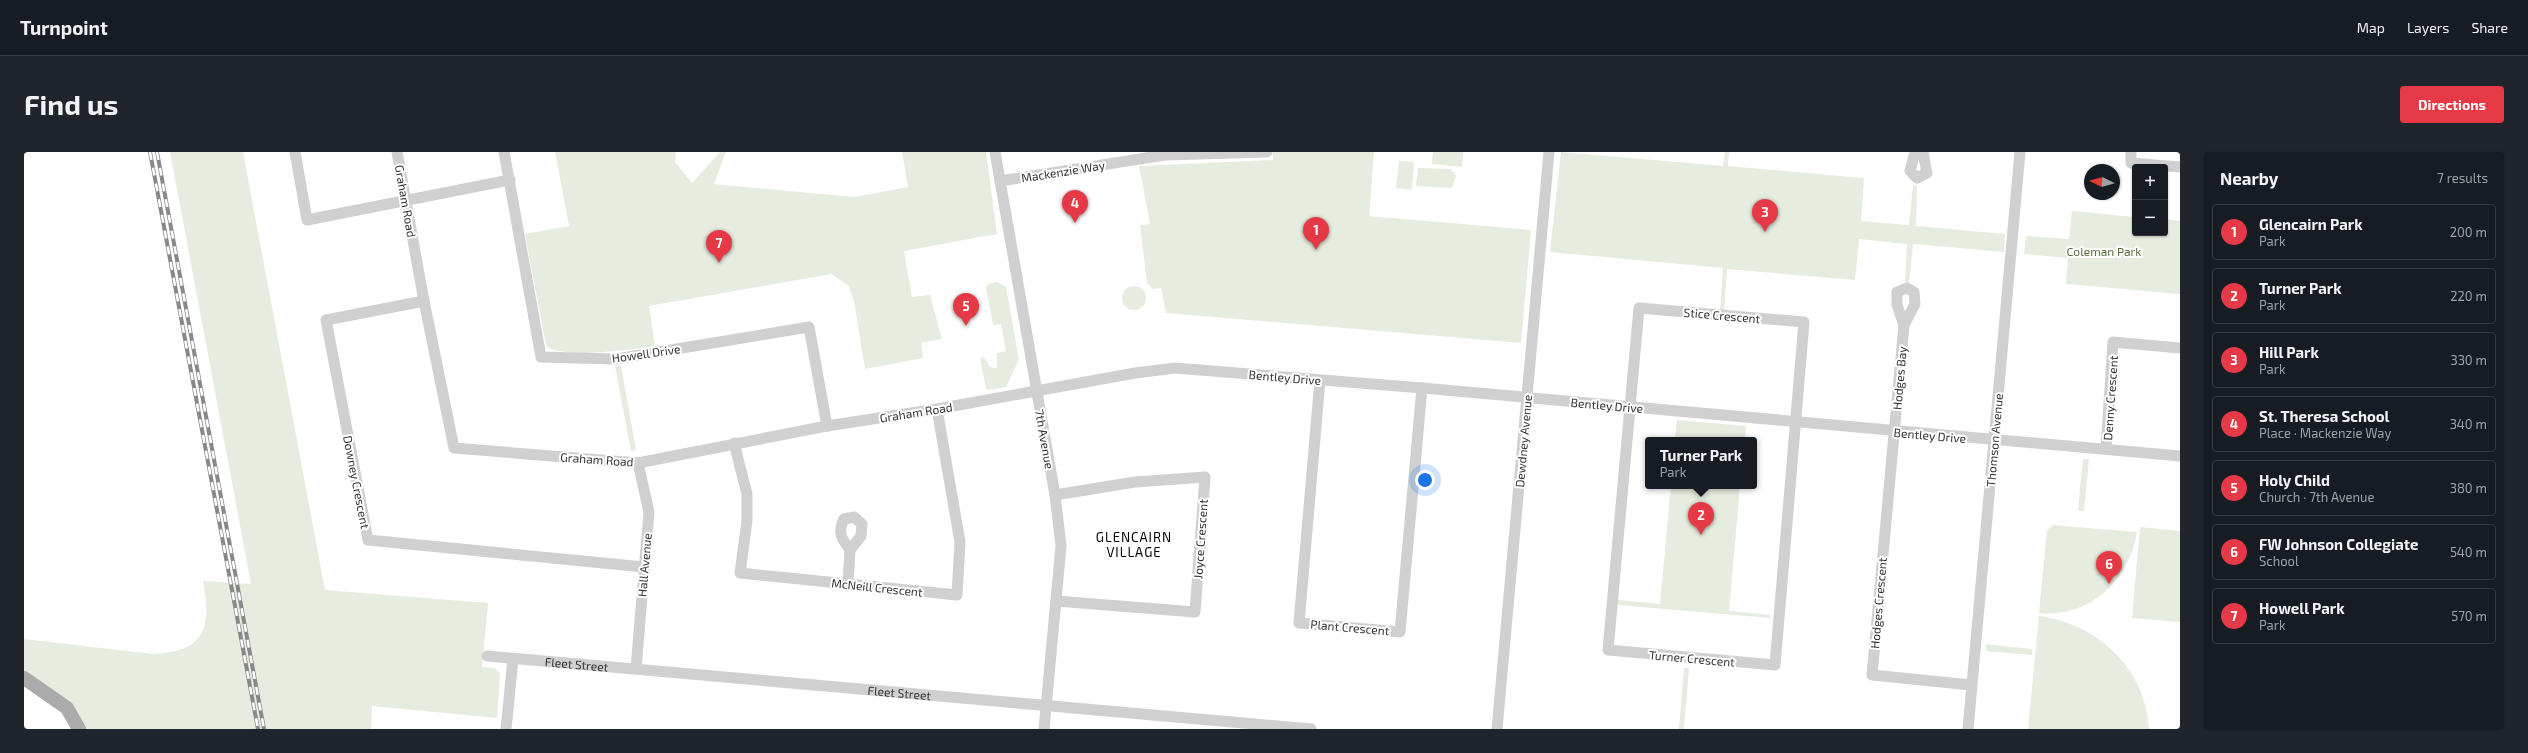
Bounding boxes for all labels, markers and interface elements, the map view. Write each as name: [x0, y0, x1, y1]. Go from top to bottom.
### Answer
text: Turnpoint: [20, 16, 108, 39]
text: Map: [2357, 19, 2385, 36]
text: Layers: [2407, 19, 2449, 36]
text: Share: [2471, 19, 2508, 36]
button: Directions: [2400, 86, 2504, 123]
text: Find us: [24, 87, 118, 121]
street label: Mackenzie Way: [1020, 157, 1106, 185]
street label: Graham Road: [393, 164, 419, 238]
north arrow: [2084, 164, 2120, 200]
map controls: [2132, 164, 2168, 236]
button: +: [2132, 164, 2168, 200]
text: Nearby: [2220, 168, 2278, 188]
text: 7 results: [2437, 170, 2488, 186]
pin: 4: [1062, 190, 1088, 223]
pin: 3: [1752, 199, 1778, 232]
button: −: [2132, 200, 2168, 236]
text: Glencairn Park: [2259, 215, 2363, 233]
pin: 1: [1303, 217, 1329, 250]
text: 1: [2231, 224, 2237, 240]
text: 200 m: [2450, 224, 2487, 240]
pin: 7: [706, 230, 732, 263]
text: Park: [2259, 233, 2286, 249]
park label: Coleman Park: [2067, 244, 2141, 258]
text: Turner Park: [2259, 279, 2342, 297]
text: 2: [2230, 288, 2238, 304]
text: 220 m: [2450, 288, 2487, 304]
pin: 5: [953, 293, 979, 326]
text: Park: [2259, 297, 2286, 313]
street label: Stice Crescent: [1683, 305, 1761, 325]
street label: Howell Drive: [611, 341, 681, 365]
text: Hill Park: [2259, 343, 2319, 361]
street label: Hodges Bay: [1889, 345, 1909, 410]
text: 3: [2230, 352, 2238, 368]
text: 330 m: [2450, 352, 2487, 368]
street label: Denny Crescent: [2100, 355, 2120, 441]
text: Park: [2259, 361, 2286, 377]
street label: Bentley Drive: [1248, 367, 1322, 387]
street label: Thomson Avenue: [1983, 393, 2005, 487]
street label: Dewdney Avenue: [1512, 394, 1534, 488]
street label: Bentley Drive: [1570, 395, 1644, 415]
street label: Graham Road: [879, 399, 953, 425]
text: St. Theresa School: [2259, 407, 2390, 425]
street label: 7th Avenue: [1033, 408, 1057, 470]
text: 4: [2230, 416, 2238, 432]
text: 340 m: [2450, 416, 2487, 432]
street label: Bentley Drive: [1893, 425, 1967, 445]
text: Place · Mackenzie Way: [2259, 425, 2391, 441]
street label: Downey Crescent: [341, 434, 373, 530]
popup: [1645, 437, 1757, 489]
text: Turner Park: [1660, 446, 1742, 464]
street label: Graham Road: [560, 449, 634, 469]
text: Park: [1660, 464, 1686, 480]
your location: [1415, 470, 1435, 490]
text: Holy Child: [2259, 471, 2330, 489]
text: 5: [2230, 480, 2238, 496]
text: 380 m: [2450, 480, 2487, 496]
text: Church · 7th Avenue: [2259, 489, 2375, 505]
street label: Joyce Crescent: [1190, 498, 1210, 579]
pin: 2: [1688, 502, 1714, 535]
district label: GLENCAIRN VILLAGE: [1096, 529, 1172, 560]
street label: Hall Avenue: [634, 532, 654, 598]
text: FW Johnson Collegiate: [2259, 535, 2418, 553]
text: 6: [2230, 544, 2238, 560]
text: 540 m: [2450, 544, 2487, 560]
pin: 6: [2096, 551, 2122, 584]
text: School: [2259, 553, 2299, 569]
street label: Hodges Crescent: [1867, 556, 1889, 649]
street label: McNeill Crescent: [831, 575, 924, 599]
text: Howell Park: [2259, 599, 2345, 617]
text: 7: [2231, 608, 2237, 624]
text: 570 m: [2451, 608, 2487, 624]
street label: Plant Crescent: [1310, 617, 1391, 637]
text: Park: [2259, 617, 2286, 633]
street label: Turner Crescent: [1649, 647, 1736, 669]
street label: Fleet Street: [544, 654, 609, 674]
street label: Fleet Street: [867, 683, 932, 702]

